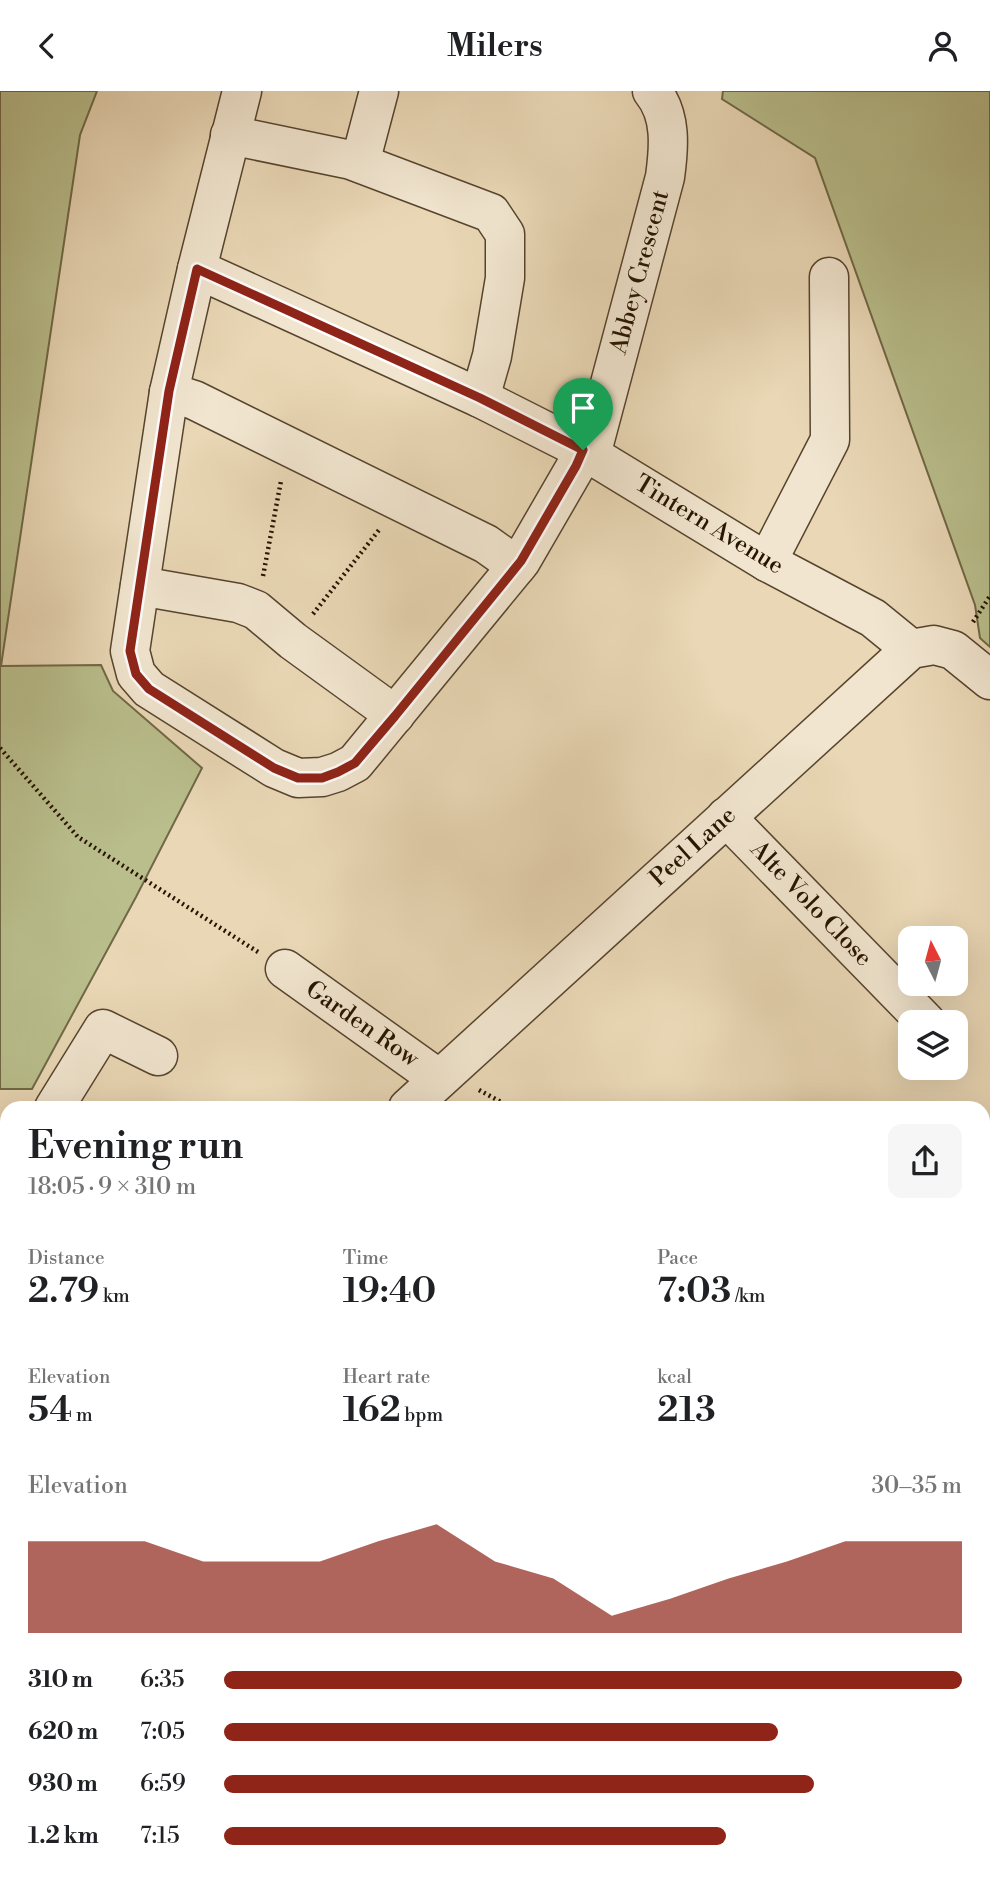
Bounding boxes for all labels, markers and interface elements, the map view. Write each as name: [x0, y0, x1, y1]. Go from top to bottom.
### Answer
text: Milers: [447, 26, 543, 66]
icon: back: [28, 27, 66, 65]
icon: person: [924, 27, 962, 65]
street label: Abbey Crescent: [603, 186, 676, 358]
pin: [553, 378, 613, 450]
icon: arrive: [564, 389, 602, 427]
street label: Tintern Avenue: [629, 469, 789, 581]
street label: Peel Lane: [644, 801, 742, 893]
street label: Alte Volo Close: [743, 834, 878, 973]
north arrow: [898, 926, 968, 996]
map controls: [898, 926, 968, 1080]
street label: Garden Row: [300, 974, 426, 1075]
button: layers: [898, 1010, 968, 1080]
text: Evening run: [28, 1123, 243, 1170]
button: share: [888, 1124, 962, 1198]
text: 18:05 · 9 × 310 m: [28, 1173, 196, 1201]
text: Distance: [28, 1246, 105, 1270]
text: Time: [343, 1246, 388, 1270]
text: Pace: [657, 1246, 698, 1270]
text: 2.79: [28, 1270, 99, 1313]
text: 19:40: [343, 1270, 436, 1313]
text: 7:03: [657, 1270, 731, 1313]
text: km: [99, 1284, 130, 1308]
text: /km: [731, 1284, 765, 1308]
text: Elevation: [28, 1365, 110, 1389]
text: Heart rate: [343, 1365, 430, 1389]
text: kcal: [657, 1365, 692, 1389]
text: 54: [28, 1389, 72, 1432]
text: 162: [343, 1389, 401, 1432]
text: 213: [657, 1389, 716, 1432]
text: m: [72, 1403, 93, 1427]
text: bpm: [401, 1403, 443, 1427]
text: Elevation: [28, 1472, 128, 1500]
text: 30–35 m: [871, 1472, 962, 1500]
text: 310 m: [28, 1666, 93, 1694]
text: 6:35: [140, 1666, 185, 1694]
text: 620 m: [28, 1718, 98, 1746]
text: 7:05: [140, 1718, 185, 1746]
text: 930 m: [28, 1770, 98, 1798]
text: 6:59: [140, 1770, 186, 1798]
text: 1.2 km: [28, 1822, 99, 1850]
text: 7:15: [140, 1822, 180, 1850]

